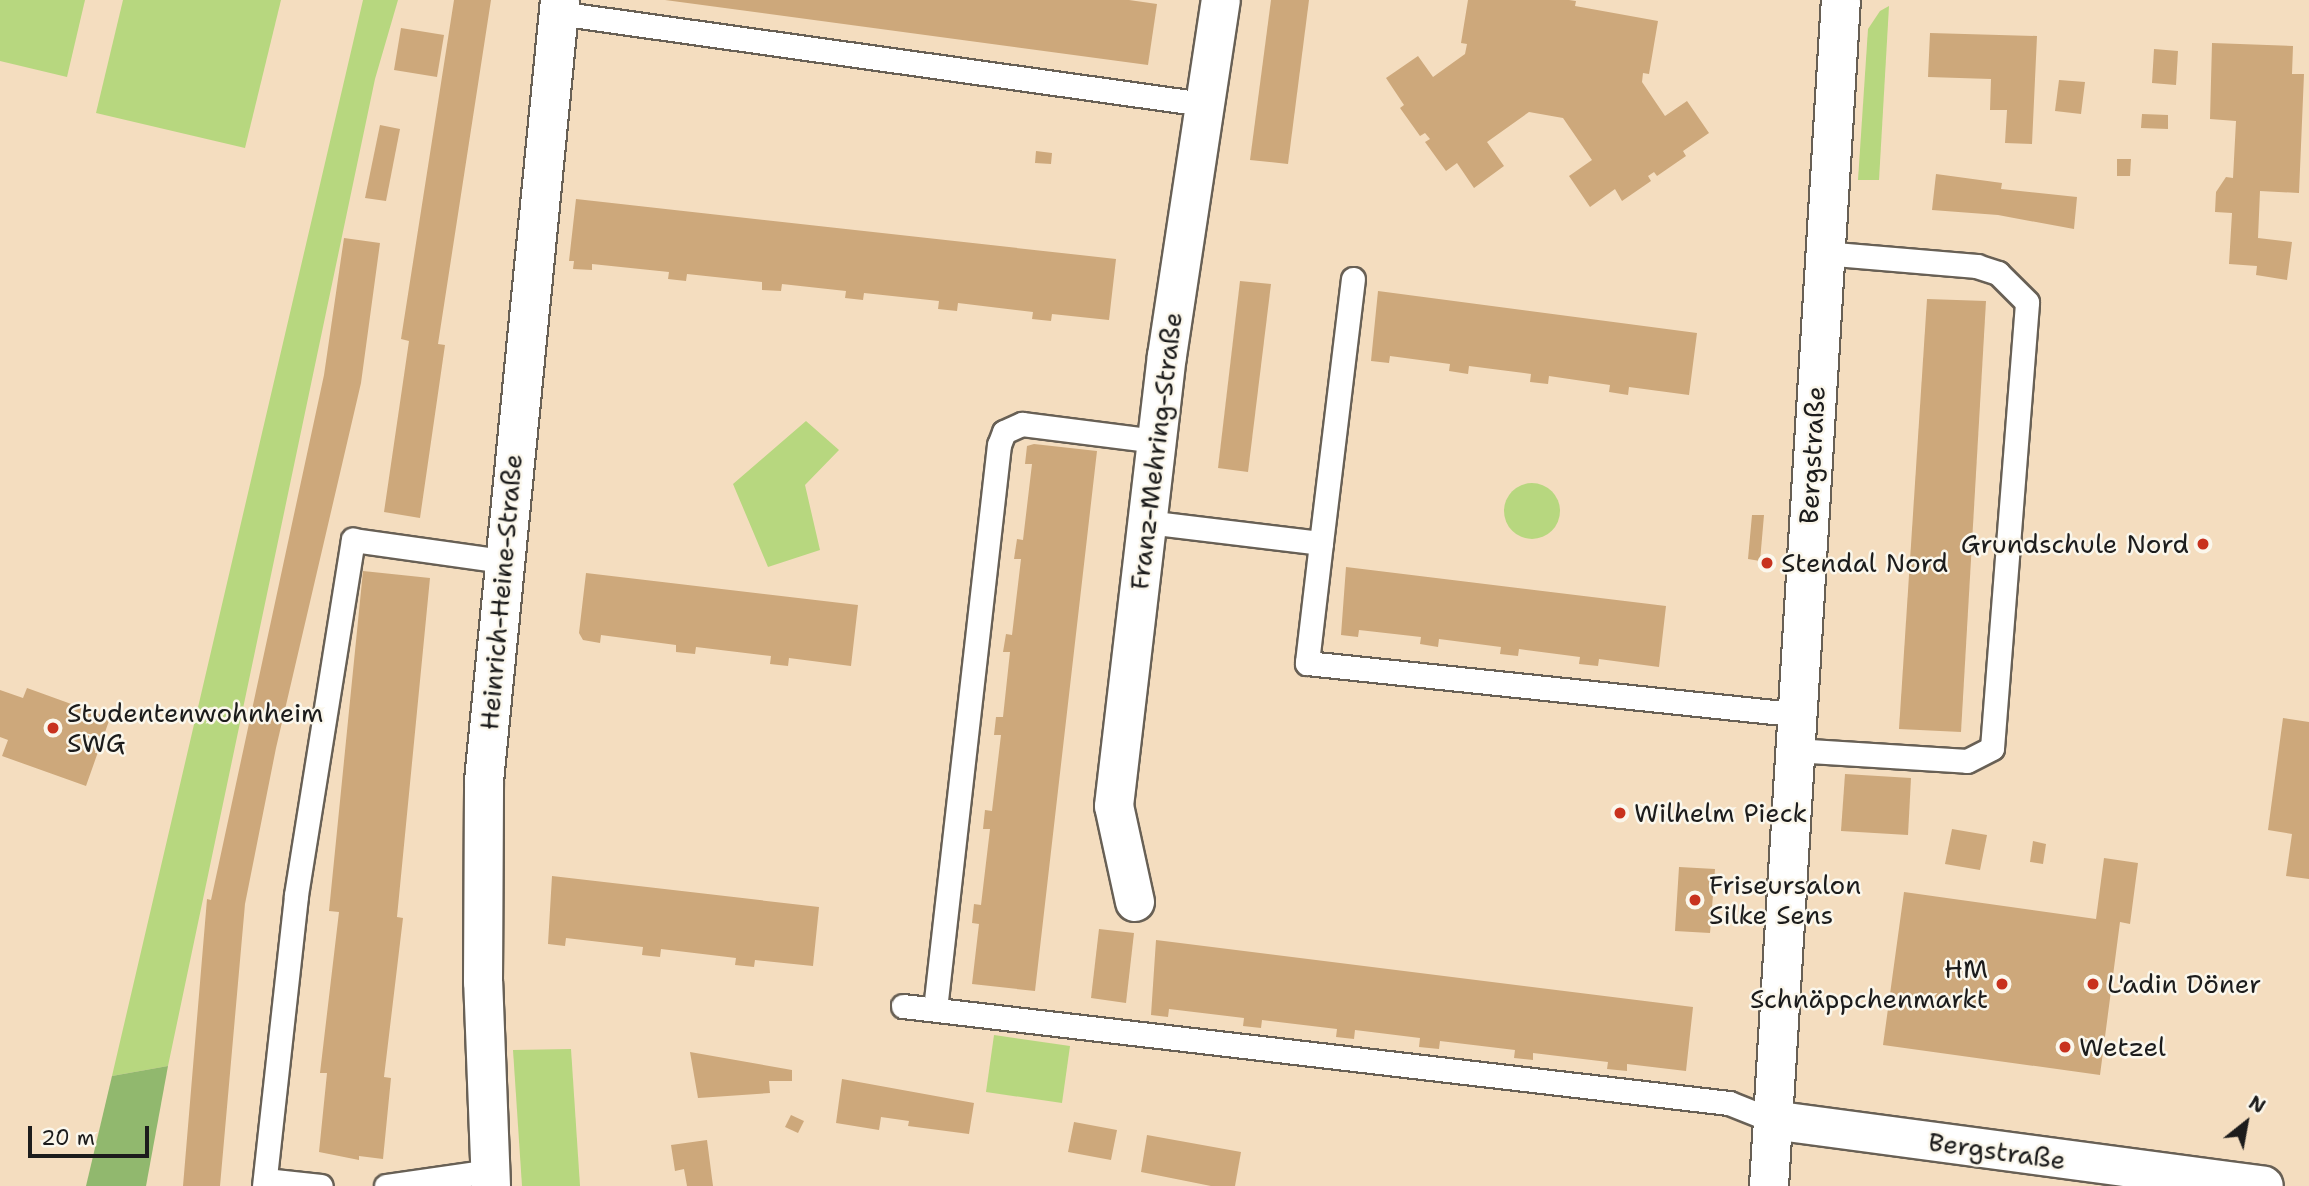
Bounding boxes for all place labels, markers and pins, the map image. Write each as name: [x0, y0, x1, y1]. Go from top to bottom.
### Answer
place label: Grundschule Nord: [1961, 528, 2189, 560]
marker: Grundschule Nord: [2195, 536, 2211, 552]
place label: Stendal Nord: [1781, 547, 1948, 579]
marker: Stendal Nord: [1759, 555, 1775, 571]
place label: Studentenwohnheim SWG: [67, 697, 323, 758]
marker: Studentenwohnheim SWG: [45, 720, 61, 736]
place label: Wilhelm Pieck: [1634, 797, 1807, 829]
marker: Wilhelm Pieck: [1612, 805, 1628, 821]
place label: Friseursalon Silke Sens: [1709, 869, 1861, 931]
marker: Friseursalon Silke Sens: [1687, 892, 1703, 908]
place label: HM Schnäppchenmarkt: [1750, 953, 1988, 1014]
place label: L'adin Döner: [2107, 968, 2261, 1000]
marker: HM Schnäppchenmarkt: [1994, 976, 2010, 992]
marker: L'adin Döner: [2085, 976, 2101, 992]
place label: Wetzel: [2079, 1031, 2166, 1063]
marker: Wetzel: [2057, 1039, 2073, 1055]

